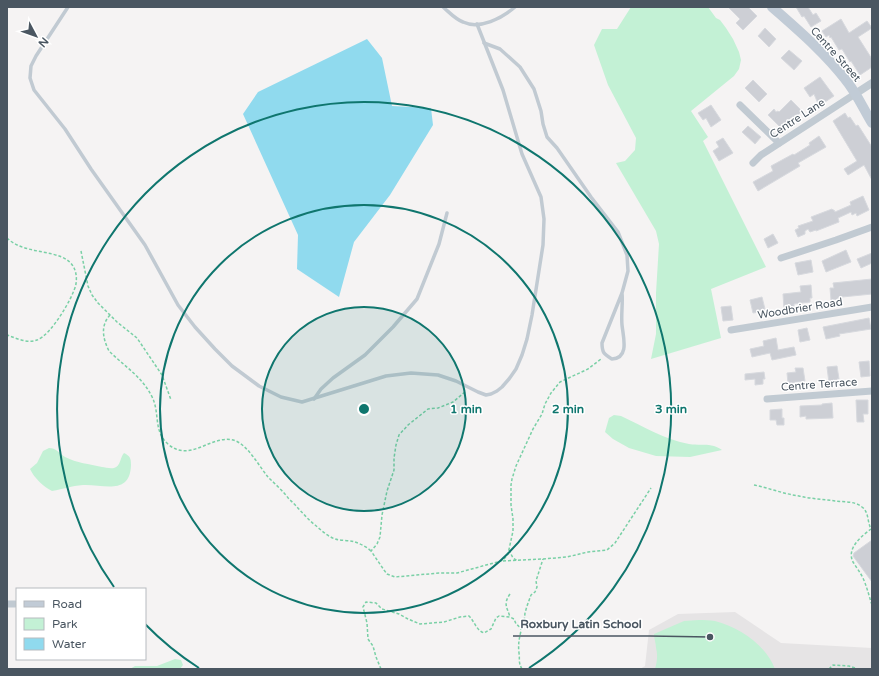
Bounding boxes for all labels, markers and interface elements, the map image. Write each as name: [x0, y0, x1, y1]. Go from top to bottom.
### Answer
north arrow: [16, 16, 56, 56]
street label: Centre Street: [808, 24, 864, 84]
text: N: [35, 35, 51, 50]
street label: Centre Lane: [767, 96, 827, 141]
street label: Woodbrier Road: [757, 295, 844, 322]
street label: Centre Terrace: [780, 375, 858, 394]
centre of rings: [357, 402, 371, 416]
text: 1 min: [450, 402, 482, 416]
text: 2 min: [552, 402, 584, 416]
text: 3 min: [655, 402, 687, 416]
legend: [16, 588, 146, 660]
text: Road: [52, 597, 82, 611]
callout: Roxbury Latin School: [513, 612, 650, 636]
text: Park: [52, 617, 78, 631]
text: Roxbury Latin School: [520, 617, 642, 632]
text: Water: [52, 637, 87, 651]

